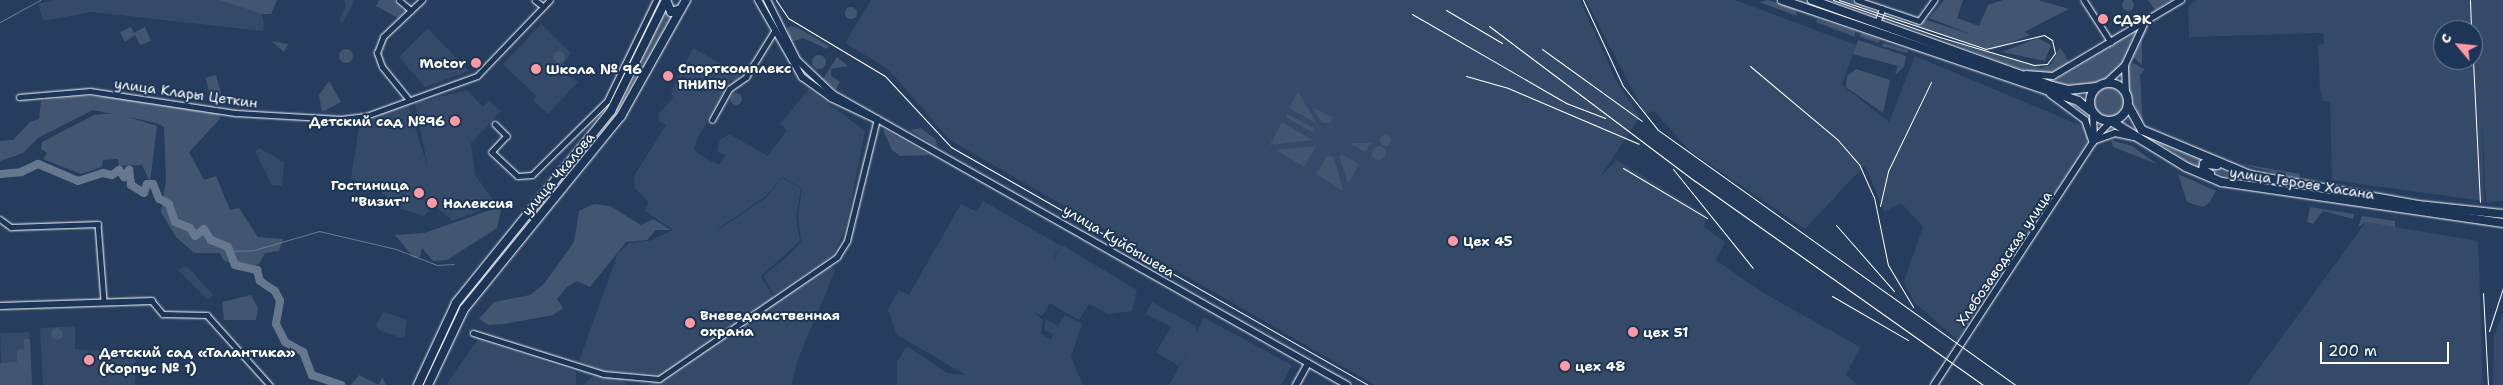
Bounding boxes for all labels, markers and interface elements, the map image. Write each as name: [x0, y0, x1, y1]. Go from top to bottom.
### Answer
place label: СДЭК: [2113, 11, 2151, 27]
marker: СДЭК: [2097, 13, 2109, 25]
north arrow: [2433, 20, 2483, 70]
text: С: [2436, 30, 2456, 46]
place label: Motor: [419, 55, 466, 71]
marker: Motor: [470, 57, 482, 69]
place label: Спорткомплекс ПНИПУ: [678, 60, 791, 92]
place label: Школа № 96: [546, 61, 642, 77]
marker: Школа № 96: [530, 63, 542, 75]
marker: Спорткомплекс ПНИПУ: [662, 70, 674, 82]
street label: улица Клары Цеткин: [113, 75, 259, 111]
place label: Детский сад №96: [309, 113, 445, 129]
marker: Детский сад №96: [449, 115, 461, 127]
street label: улица Чкалова: [518, 129, 598, 219]
street label: улица Героев Хасана: [2228, 163, 2376, 203]
place label: Гостиница "Визит": [331, 177, 409, 210]
marker: Гостиница "Визит": [413, 187, 425, 199]
street label: Хлебозаводская улица: [1953, 188, 2055, 328]
place label: Налексия: [443, 195, 513, 211]
marker: Налексия: [425, 196, 439, 210]
street label: улица Куйбышева: [1060, 201, 1178, 281]
place label: Цех 45: [1463, 233, 1513, 249]
marker: Цех 45: [1447, 235, 1459, 247]
place label: Вневедомственная охрана: [700, 307, 840, 340]
marker: Вневедомственная охрана: [684, 317, 696, 329]
place label: цех 51: [1643, 324, 1688, 340]
marker: цех 51: [1627, 326, 1639, 338]
scale bar: [2323, 332, 2452, 364]
text: 200 m: [2328, 341, 2377, 361]
place label: Детский сад «Талантика» (Корпус № 1): [99, 344, 296, 377]
marker: Детский сад «Талантика» (Корпус № 1): [83, 354, 95, 366]
place label: цех 48: [1575, 358, 1625, 374]
marker: цех 48: [1559, 360, 1571, 372]

